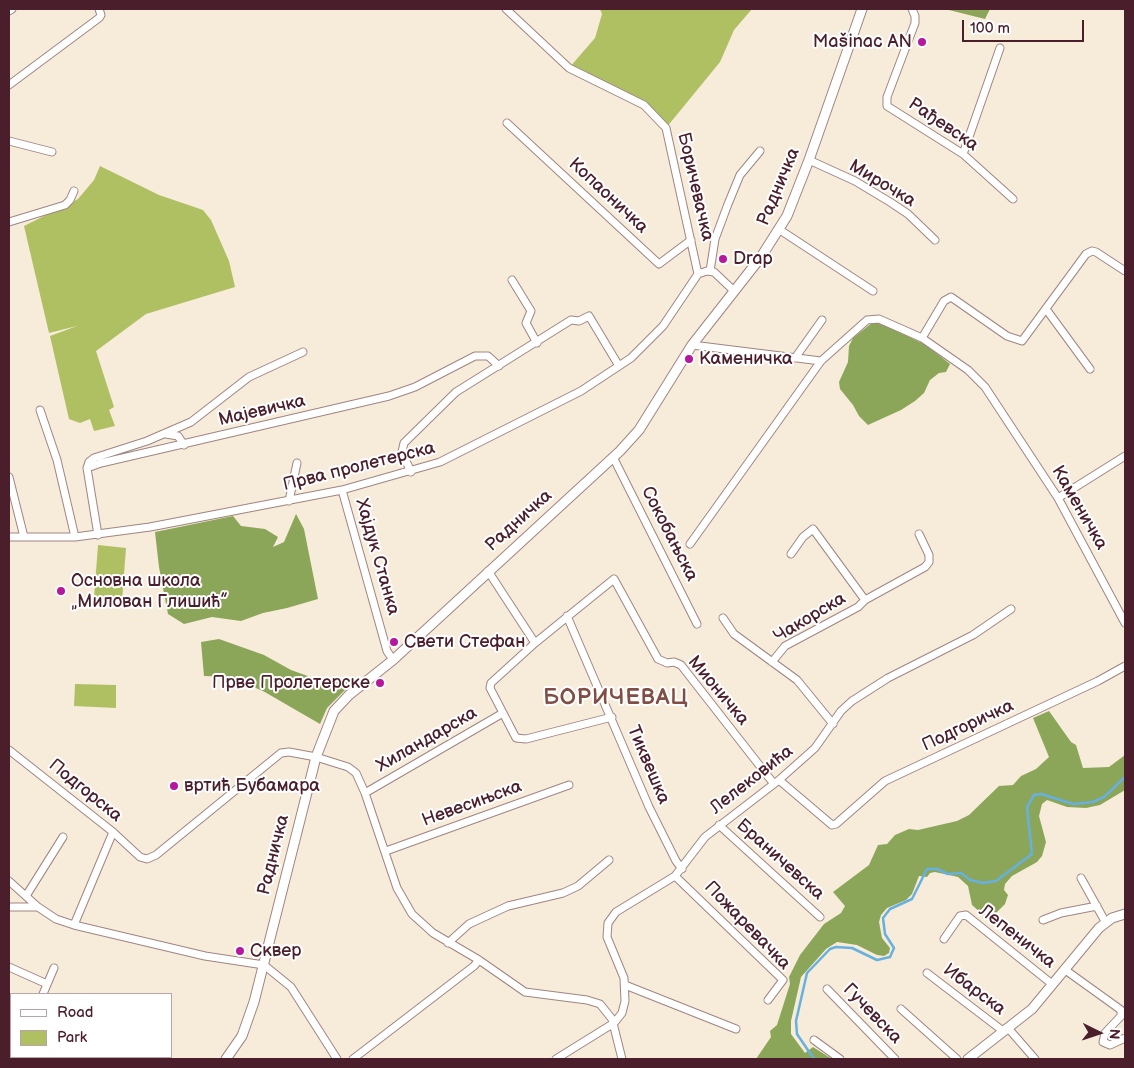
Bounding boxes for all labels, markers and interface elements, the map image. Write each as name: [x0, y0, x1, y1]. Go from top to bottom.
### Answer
scale bar: [964, 10, 1086, 42]
text: 100 m: [970, 19, 1010, 38]
place label: Mašinac AN: [813, 31, 912, 53]
marker: Mašinac AN: [916, 36, 928, 48]
street label: Рађевска: [904, 94, 982, 156]
street label: Боричевачка: [672, 131, 718, 243]
street label: Радничка: [753, 145, 805, 229]
street label: Копаоничка: [564, 154, 652, 238]
street label: Мирочка: [845, 156, 919, 212]
place label: Drap: [733, 248, 773, 270]
marker: Drap: [717, 253, 729, 265]
place label: Каменичка: [699, 348, 793, 370]
marker: Каменичка: [683, 353, 695, 365]
street label: Мајевичка: [216, 391, 308, 431]
street label: Прва пролетерска: [281, 438, 437, 496]
street label: Каменичка: [1046, 462, 1112, 554]
street label: Сокобањска: [636, 483, 702, 585]
street label: Радничка: [481, 485, 557, 557]
street label: Хајдук Станка: [350, 496, 404, 618]
place label: Основна школа „Милован Глишић”: [71, 570, 228, 612]
marker: Основна школа „Милован Глишић”: [55, 585, 67, 597]
street label: Чакорска: [770, 588, 850, 648]
place label: Свети Стефан: [404, 631, 525, 653]
marker: Свети Стефан: [388, 636, 400, 648]
street label: Мионичка: [683, 652, 753, 730]
place label: Прве Пролетерске: [212, 672, 370, 694]
marker: Прве Пролетерске: [374, 677, 386, 689]
district label: БОРИЧЕВАЦ: [542, 685, 690, 711]
street label: Подгоричка: [919, 695, 1017, 757]
street label: Хиландарска: [373, 703, 481, 777]
street label: Тиквешка: [622, 722, 674, 808]
street label: Лелековића: [706, 741, 798, 819]
street label: Подгорска: [44, 755, 126, 827]
place label: вртић Бубамара: [184, 775, 320, 797]
street label: Невесињска: [419, 776, 525, 832]
marker: вртић Бубамара: [168, 780, 180, 792]
street label: Радничка: [254, 812, 294, 898]
street label: Браничевска: [732, 815, 828, 905]
street label: Пожаревачка: [699, 877, 795, 975]
street label: Лепеничка: [974, 900, 1060, 974]
place label: Сквер: [250, 940, 301, 962]
marker: Сквер: [234, 945, 246, 957]
street label: Ибарска: [938, 959, 1010, 1021]
street label: Гучевска: [838, 979, 906, 1049]
legend: [10, 993, 172, 1058]
text: Road: [57, 1003, 93, 1022]
north arrow: [1074, 1008, 1124, 1058]
text: Park: [57, 1028, 87, 1047]
text: N: [1106, 1028, 1123, 1040]

